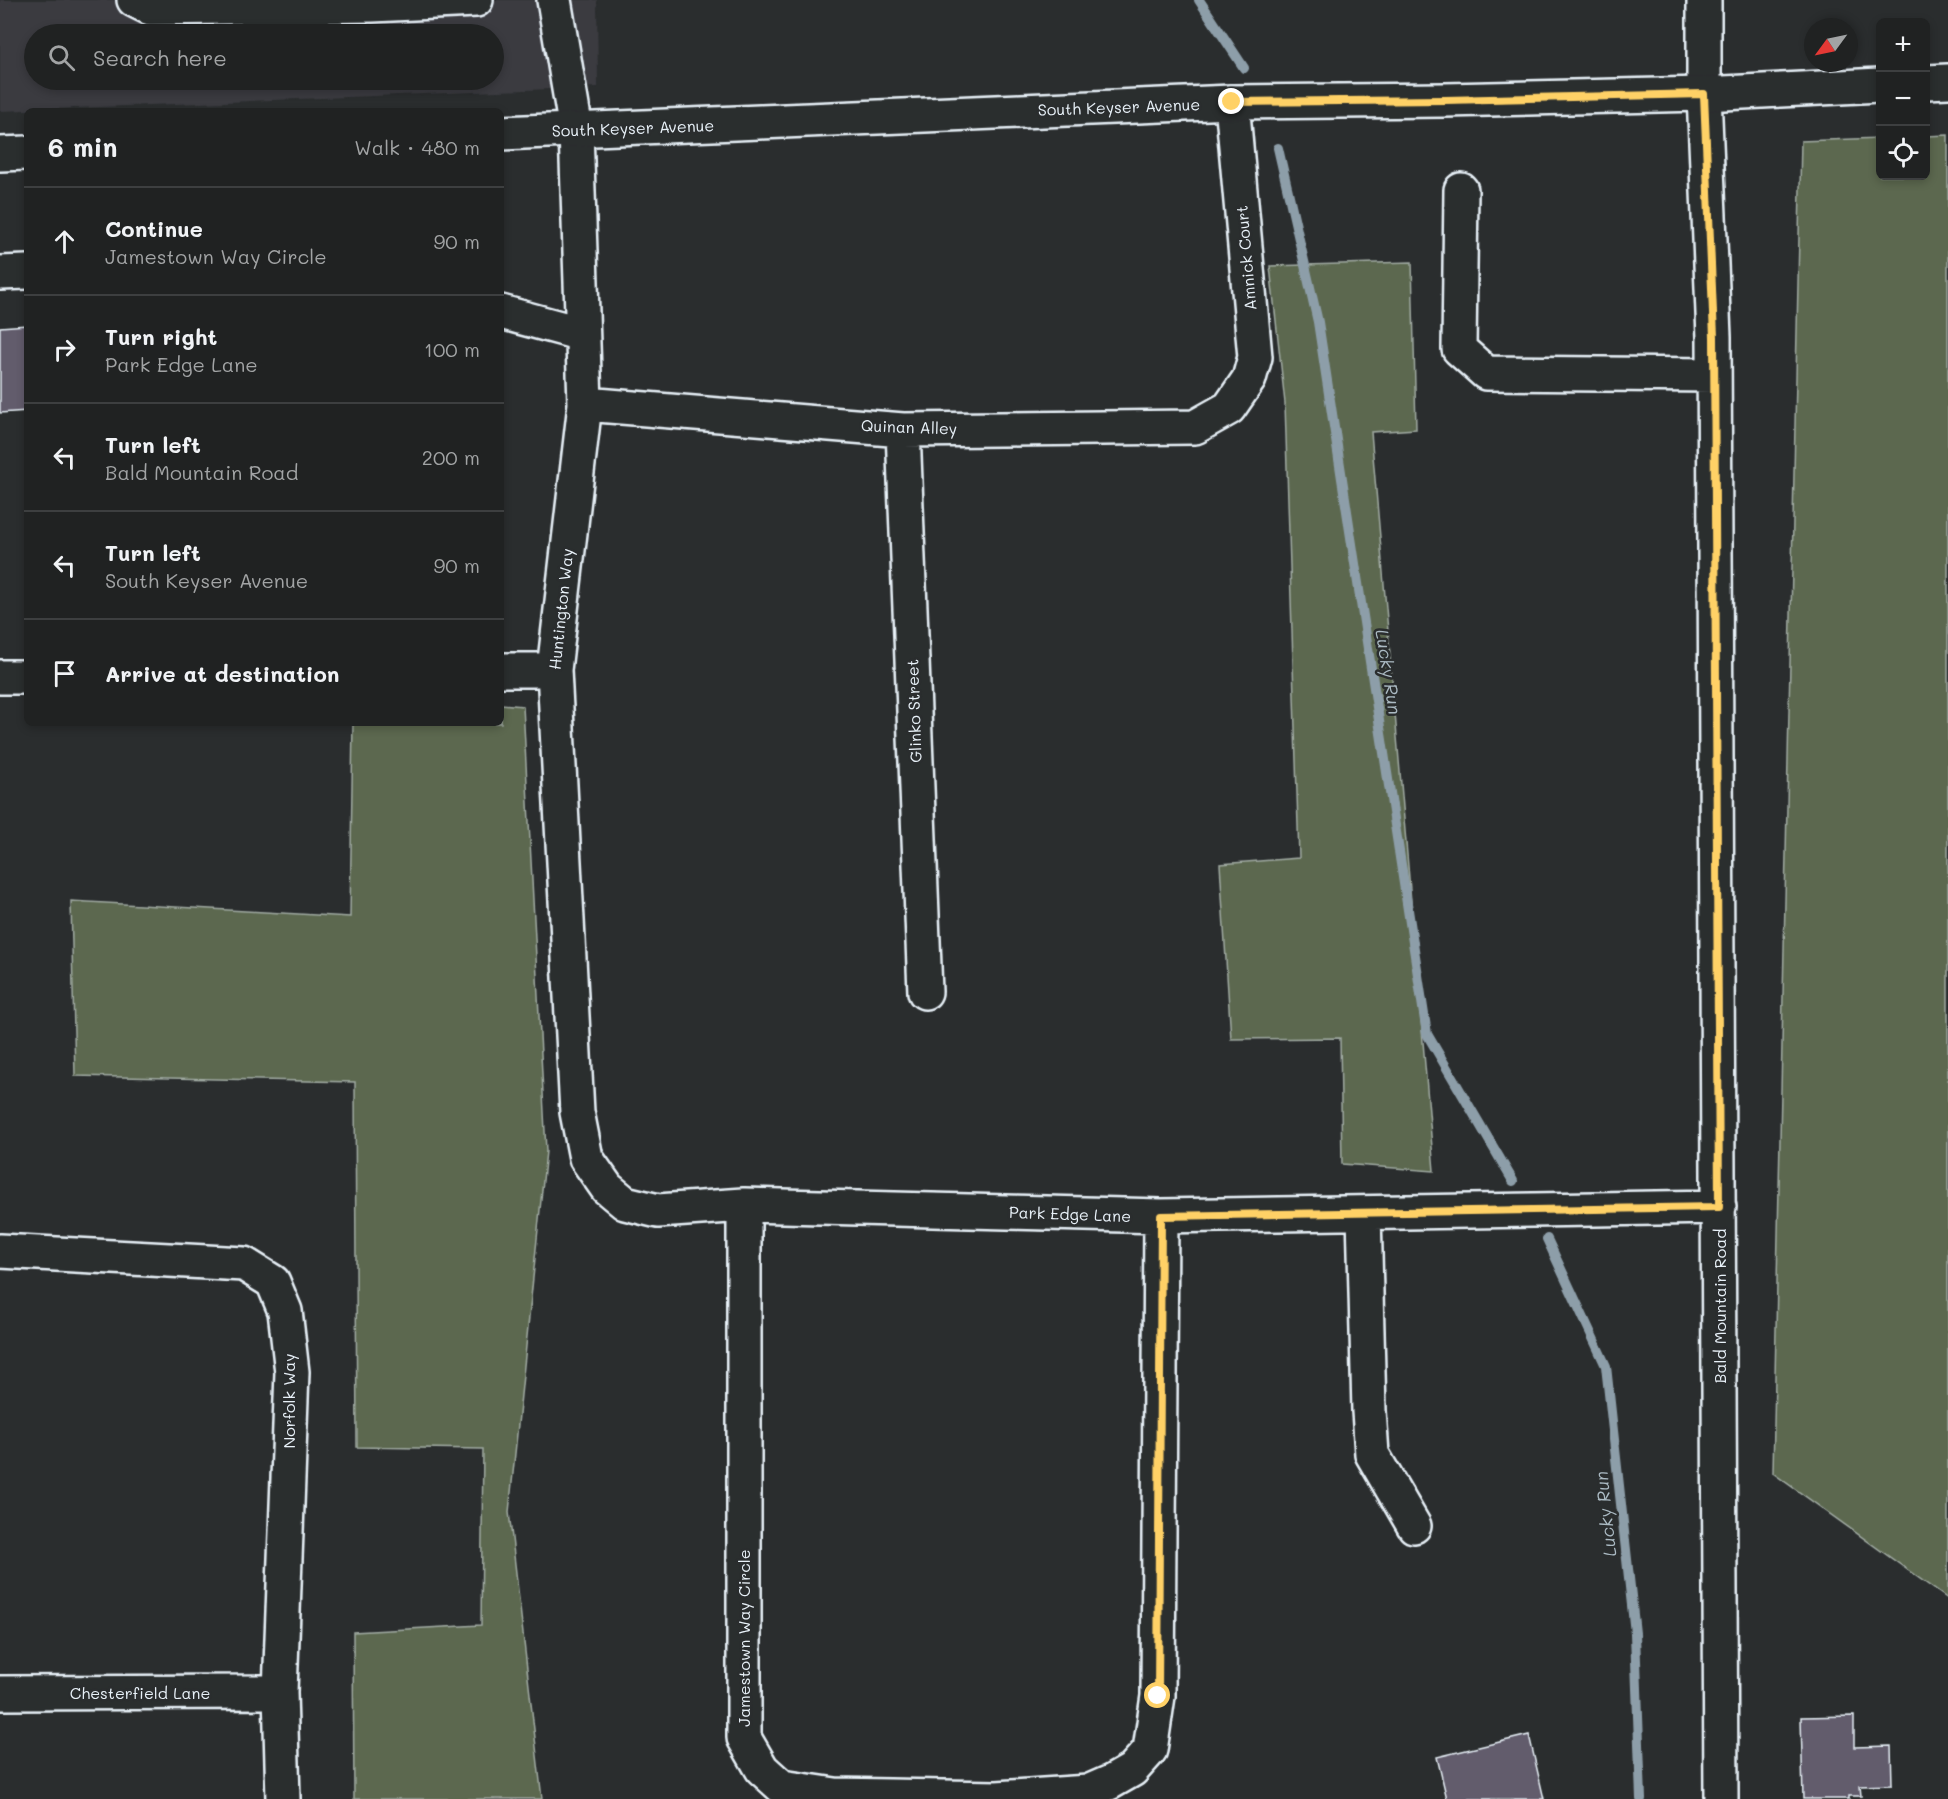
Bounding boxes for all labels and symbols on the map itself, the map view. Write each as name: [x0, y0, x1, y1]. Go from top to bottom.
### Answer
north arrow: [1804, 18, 1858, 72]
route end: [1218, 88, 1244, 114]
street label: South Keyser Avenue: [1037, 93, 1201, 120]
street label: South Keyser Avenue: [551, 114, 715, 141]
street label: Amnick Court: [1230, 205, 1261, 311]
street label: Quinan Alley: [861, 414, 958, 439]
street label: Huntington Way: [544, 547, 577, 671]
water label: Lucky Run: [1370, 628, 1408, 716]
street label: Glinko Street: [901, 659, 926, 763]
street label: Park Edge Lane: [1009, 1201, 1131, 1226]
street label: Bald Mountain Road: [1709, 1229, 1730, 1383]
street label: Norfolk Way: [278, 1353, 299, 1449]
water label: Lucky Run: [1589, 1470, 1621, 1558]
street label: Jamestown Way Circle: [733, 1549, 754, 1727]
street label: Chesterfield Lane: [70, 1682, 210, 1703]
route start: [1144, 1682, 1170, 1708]

